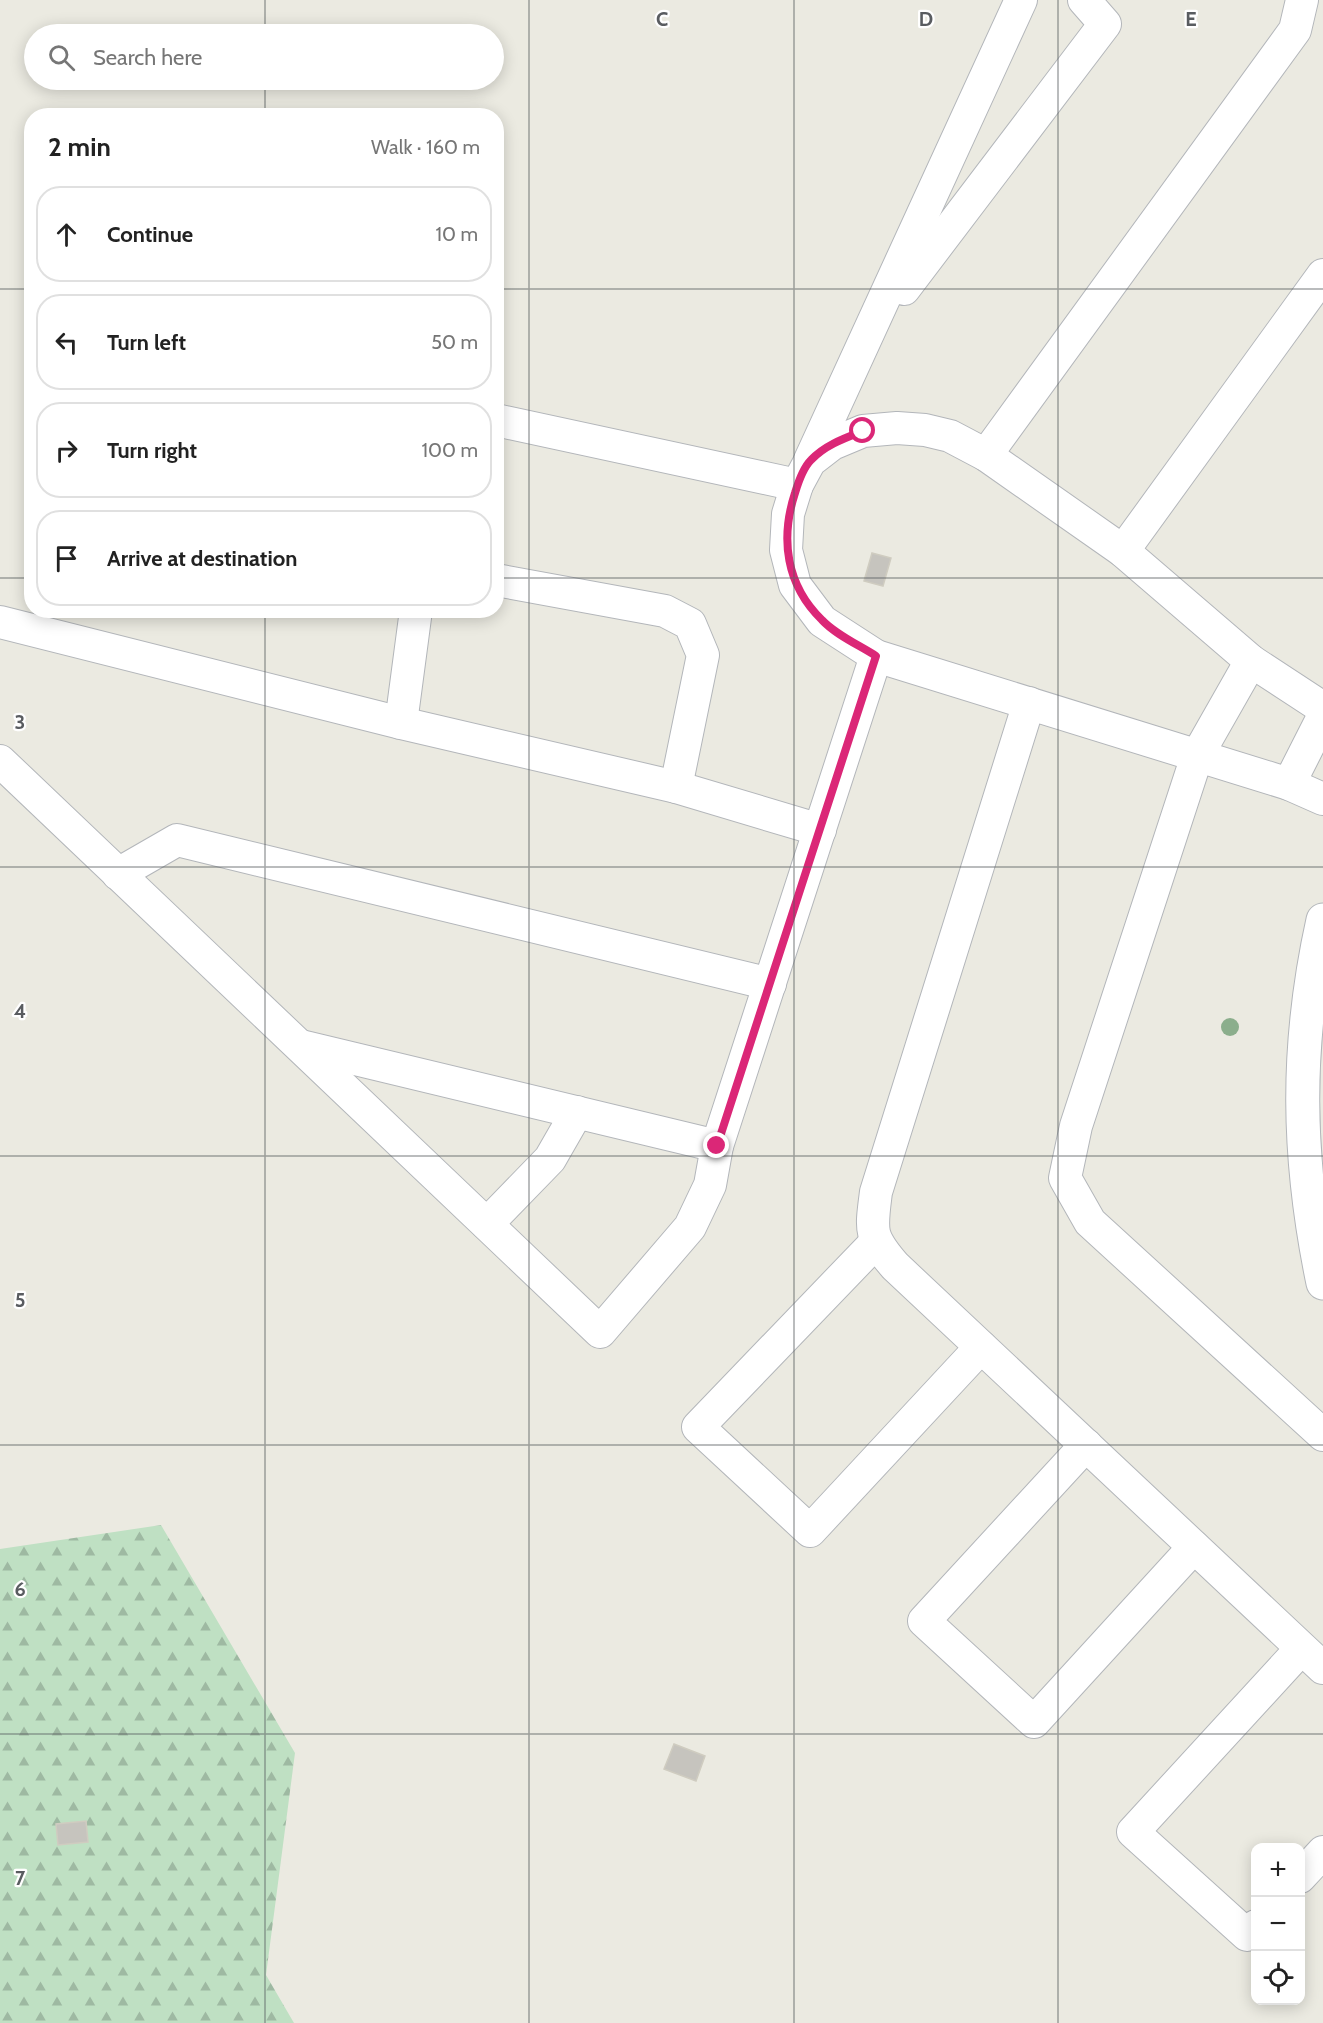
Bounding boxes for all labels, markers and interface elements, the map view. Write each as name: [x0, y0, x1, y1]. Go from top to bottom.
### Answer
text: C: [656, 7, 668, 31]
text: D: [919, 7, 933, 31]
text: E: [1185, 7, 1197, 31]
search box: [24, 24, 504, 90]
icon: search: [45, 41, 78, 74]
text: Search here: [93, 44, 202, 71]
text: 2 min: [48, 131, 111, 163]
text: Walk · 160 m: [371, 135, 480, 159]
icon: ahead: [50, 218, 83, 251]
text: Continue: [107, 221, 193, 248]
text: 10 m: [435, 222, 478, 246]
icon: left: [50, 326, 83, 359]
text: Turn left: [107, 329, 186, 356]
text: 50 m: [431, 330, 478, 354]
route start: [849, 417, 875, 443]
icon: right: [50, 434, 83, 467]
text: Turn right: [107, 437, 197, 464]
text: 100 m: [422, 438, 478, 462]
icon: arrive: [50, 542, 83, 575]
text: Arrive at destination: [107, 545, 297, 572]
text: 3: [15, 710, 25, 734]
text: 4: [14, 999, 26, 1023]
route end: [703, 1132, 729, 1158]
text: 5: [15, 1288, 25, 1312]
text: 6: [14, 1577, 26, 1601]
map controls: [1251, 1843, 1305, 2005]
button: +: [1251, 1843, 1305, 1897]
text: 7: [15, 1866, 26, 1890]
button: −: [1251, 1897, 1305, 1951]
button: locate: [1251, 1951, 1305, 2005]

